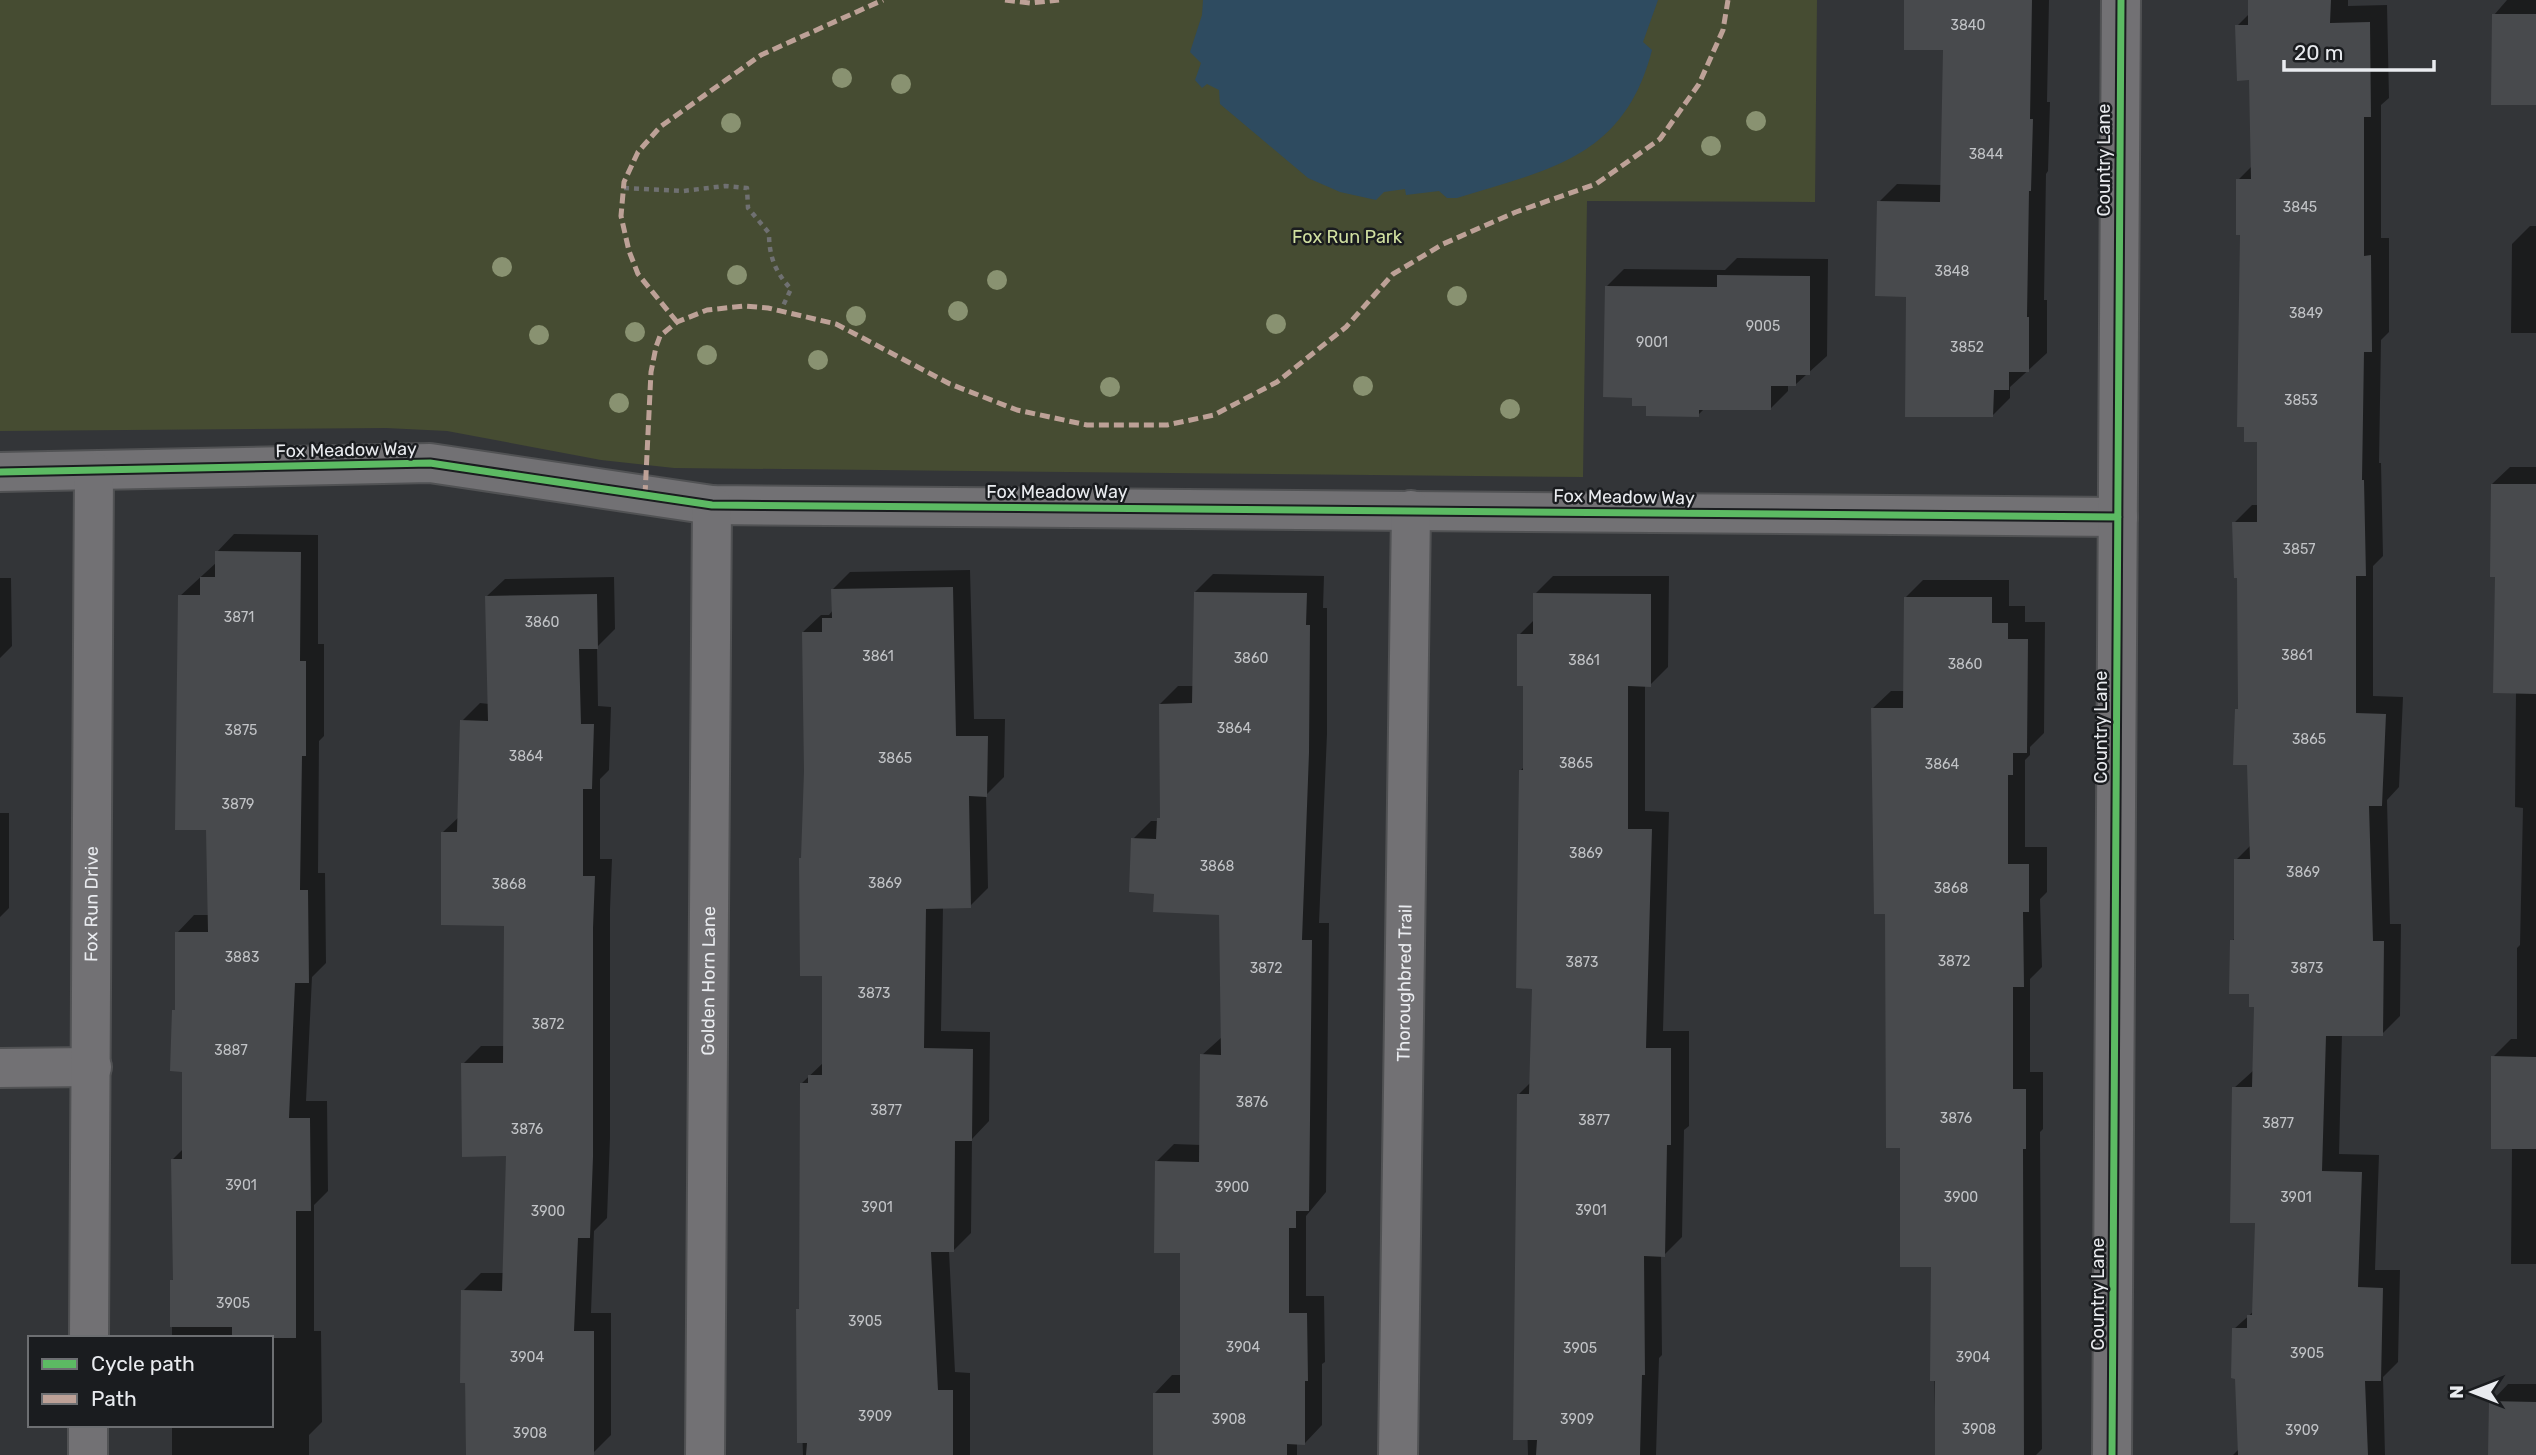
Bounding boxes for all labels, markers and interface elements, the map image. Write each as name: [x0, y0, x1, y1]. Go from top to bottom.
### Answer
house number: 3840: [1951, 17, 1986, 34]
scale bar: [2284, 28, 2434, 72]
text: 20 m: [2294, 40, 2343, 65]
street label: Country Lane: [2093, 104, 2115, 216]
house number: 3844: [1969, 146, 2004, 163]
house number: 3845: [2283, 199, 2317, 216]
park label: Fox Run Park: [1292, 226, 1403, 248]
house number: 3848: [1935, 263, 1970, 280]
house number: 3849: [2289, 305, 2323, 322]
house number: 9005: [1746, 318, 1780, 335]
house number: 9001: [1636, 334, 1668, 351]
house number: 3852: [1950, 339, 1984, 356]
house number: 3853: [2284, 392, 2318, 409]
street label: Fox Meadow Way: [275, 438, 417, 462]
street label: Fox Meadow Way: [986, 481, 1128, 503]
street label: Fox Meadow Way: [1553, 485, 1695, 509]
house number: 3857: [2283, 541, 2315, 558]
house number: 3871: [224, 609, 254, 626]
house number: 3860: [525, 614, 559, 631]
house number: 3861: [2281, 647, 2313, 664]
house number: 3861: [862, 648, 894, 665]
house number: 3860: [1234, 650, 1268, 667]
house number: 3861: [1568, 652, 1600, 669]
house number: 3860: [1948, 656, 1982, 673]
street label: Country Lane: [2090, 671, 2112, 783]
house number: 3864: [1217, 720, 1252, 737]
house number: 3875: [225, 722, 257, 739]
house number: 3865: [2292, 731, 2326, 748]
house number: 3864: [509, 748, 544, 765]
house number: 3865: [878, 750, 912, 767]
house number: 3865: [1559, 755, 1593, 772]
house number: 3864: [1925, 756, 1960, 773]
house number: 3879: [222, 796, 254, 813]
house number: 3869: [1569, 845, 1603, 862]
street label: Fox Run Drive: [80, 846, 103, 962]
house number: 3868: [1200, 858, 1234, 875]
house number: 3869: [2286, 864, 2320, 881]
house number: 3869: [868, 875, 902, 892]
house number: 3868: [492, 876, 526, 893]
house number: 3868: [1934, 880, 1968, 897]
street label: Thoroughbred Trail: [1392, 904, 1417, 1062]
street label: Golden Horn Lane: [697, 906, 720, 1056]
house number: 3883: [225, 949, 259, 966]
house number: 3872: [1938, 953, 1970, 970]
house number: 3873: [1566, 954, 1598, 971]
house number: 3872: [1250, 960, 1282, 977]
house number: 3873: [2291, 960, 2323, 977]
house number: 3873: [858, 985, 890, 1002]
house number: 3872: [532, 1016, 564, 1033]
house number: 3887: [214, 1042, 248, 1059]
house number: 3876: [1236, 1094, 1268, 1111]
house number: 3877: [870, 1102, 902, 1119]
house number: 3876: [1940, 1110, 1972, 1127]
house number: 3877: [1578, 1112, 1610, 1129]
house number: 3877: [2262, 1115, 2294, 1132]
house number: 3876: [511, 1121, 543, 1138]
house number: 3901: [225, 1177, 257, 1194]
house number: 3900: [1215, 1179, 1249, 1196]
house number: 3900: [1944, 1189, 1978, 1206]
house number: 3901: [2280, 1189, 2312, 1206]
house number: 3901: [861, 1199, 893, 1216]
house number: 3901: [1575, 1202, 1607, 1219]
house number: 3900: [531, 1203, 565, 1220]
street label: Country Lane: [2087, 1238, 2109, 1350]
house number: 3905: [216, 1295, 250, 1312]
house number: 3905: [848, 1313, 882, 1330]
legend: [28, 1336, 273, 1427]
house number: 3904: [1226, 1339, 1260, 1356]
house number: 3905: [1563, 1340, 1597, 1357]
house number: 3905: [2290, 1345, 2324, 1362]
house number: 3904: [510, 1349, 544, 1366]
house number: 3904: [1956, 1349, 1990, 1366]
text: Cycle path: [91, 1351, 195, 1376]
north arrow: [2438, 1357, 2508, 1427]
text: N: [2445, 1385, 2468, 1399]
text: Path: [91, 1386, 137, 1411]
house number: 3909: [858, 1408, 892, 1425]
house number: 3908: [1212, 1411, 1246, 1428]
house number: 3909: [1560, 1411, 1594, 1428]
house number: 3908: [1962, 1421, 1996, 1438]
house number: 3909: [2285, 1422, 2319, 1439]
house number: 3908: [513, 1425, 547, 1442]

